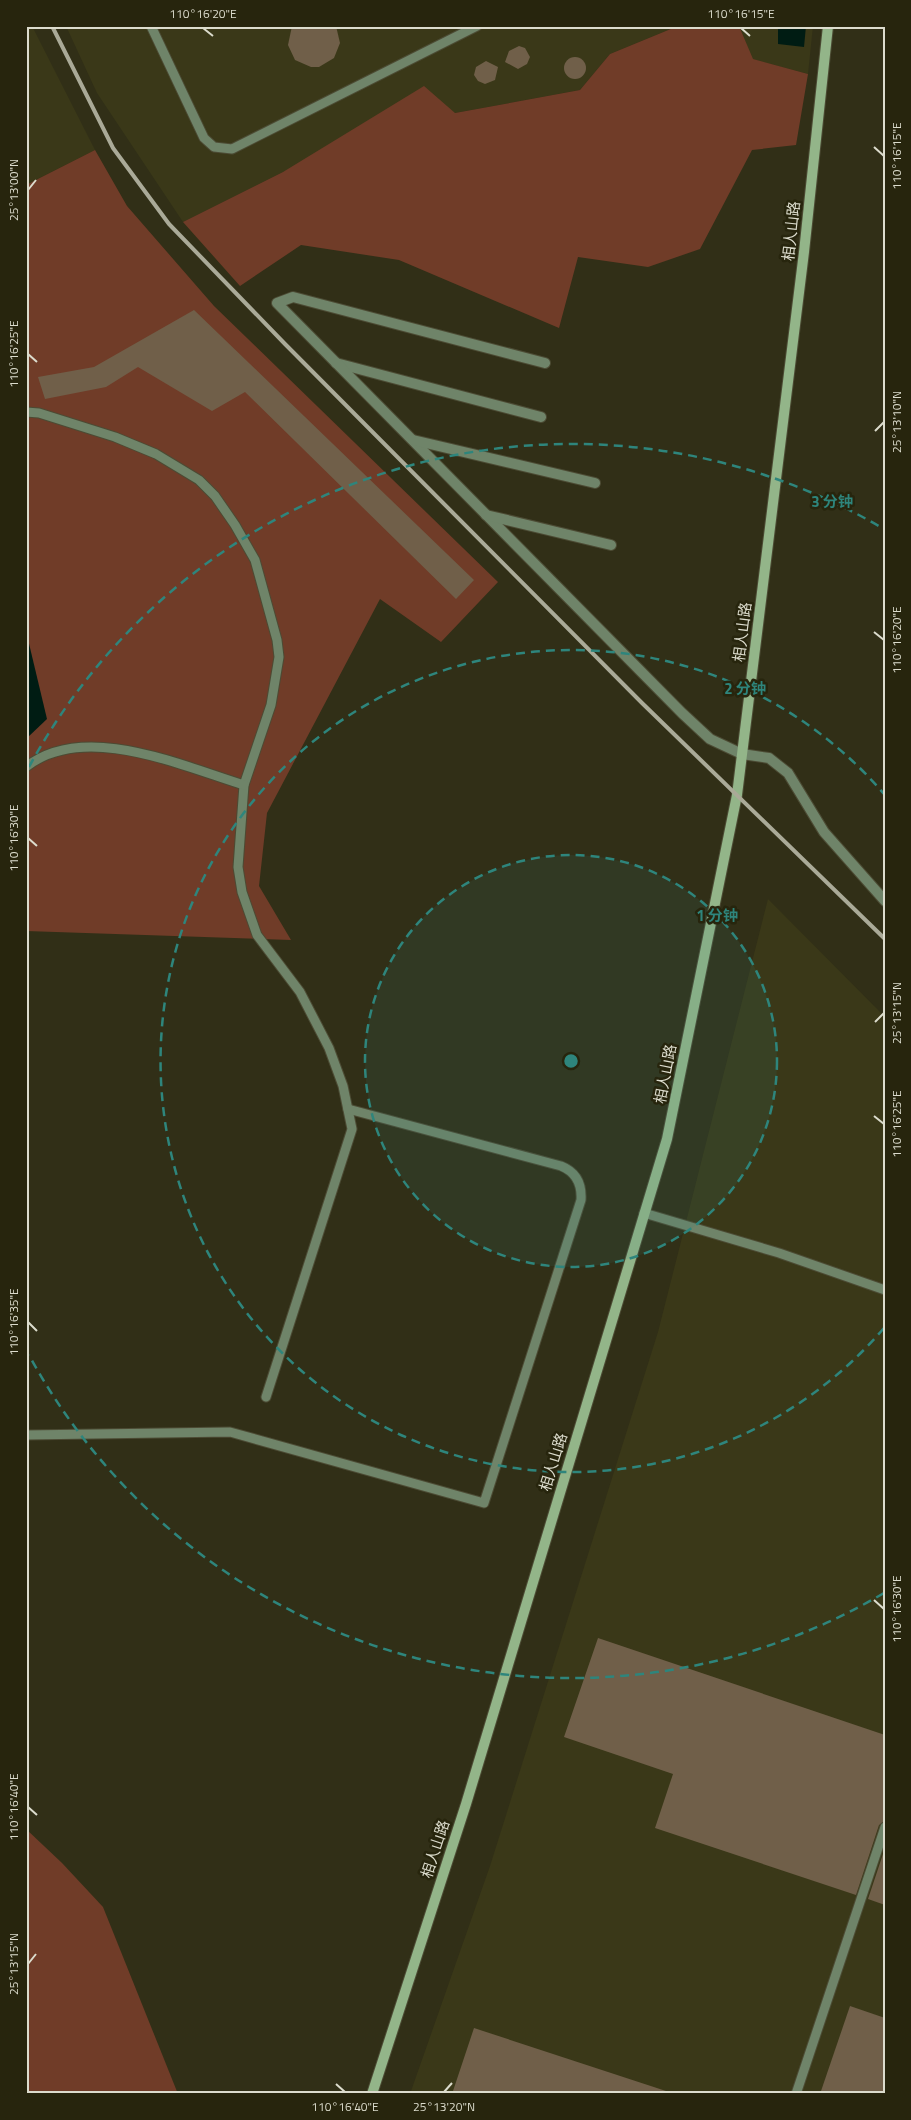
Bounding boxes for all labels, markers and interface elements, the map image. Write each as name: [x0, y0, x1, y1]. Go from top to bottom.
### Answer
text: 110°16'20"E: [169, 4, 237, 23]
text: 110°16'15"E: [707, 4, 775, 23]
text: 110°16'15"E: [887, 122, 906, 190]
text: 25°13'00"N: [4, 159, 23, 221]
street label: 相人山路: [776, 200, 806, 262]
text: 110°16'25"E: [4, 320, 23, 388]
text: 25°13'10"N: [887, 391, 906, 453]
text: 3 分钟: [811, 490, 853, 513]
street label: 相人山路: [727, 601, 757, 663]
text: 110°16'20"E: [887, 606, 906, 674]
text: 2 分钟: [724, 677, 766, 700]
text: 110°16'30"E: [4, 804, 23, 872]
text: 1 分钟: [696, 904, 738, 927]
text: 25°13'15"N: [887, 982, 906, 1044]
street label: 相人山路: [648, 1042, 682, 1106]
centre of rings: [562, 1052, 580, 1070]
text: 110°16'25"E: [887, 1090, 906, 1158]
text: 110°16'35"E: [4, 1288, 23, 1356]
street label: 相人山路: [533, 1430, 573, 1494]
text: 110°16'30"E: [887, 1575, 906, 1643]
text: 110°16'40"E: [4, 1773, 23, 1841]
street label: 相人山路: [415, 1817, 455, 1881]
text: 25°13'15"N: [4, 1933, 23, 1995]
text: 110°16'40"E: [311, 2097, 379, 2116]
text: 25°13'20"N: [413, 2097, 475, 2116]

